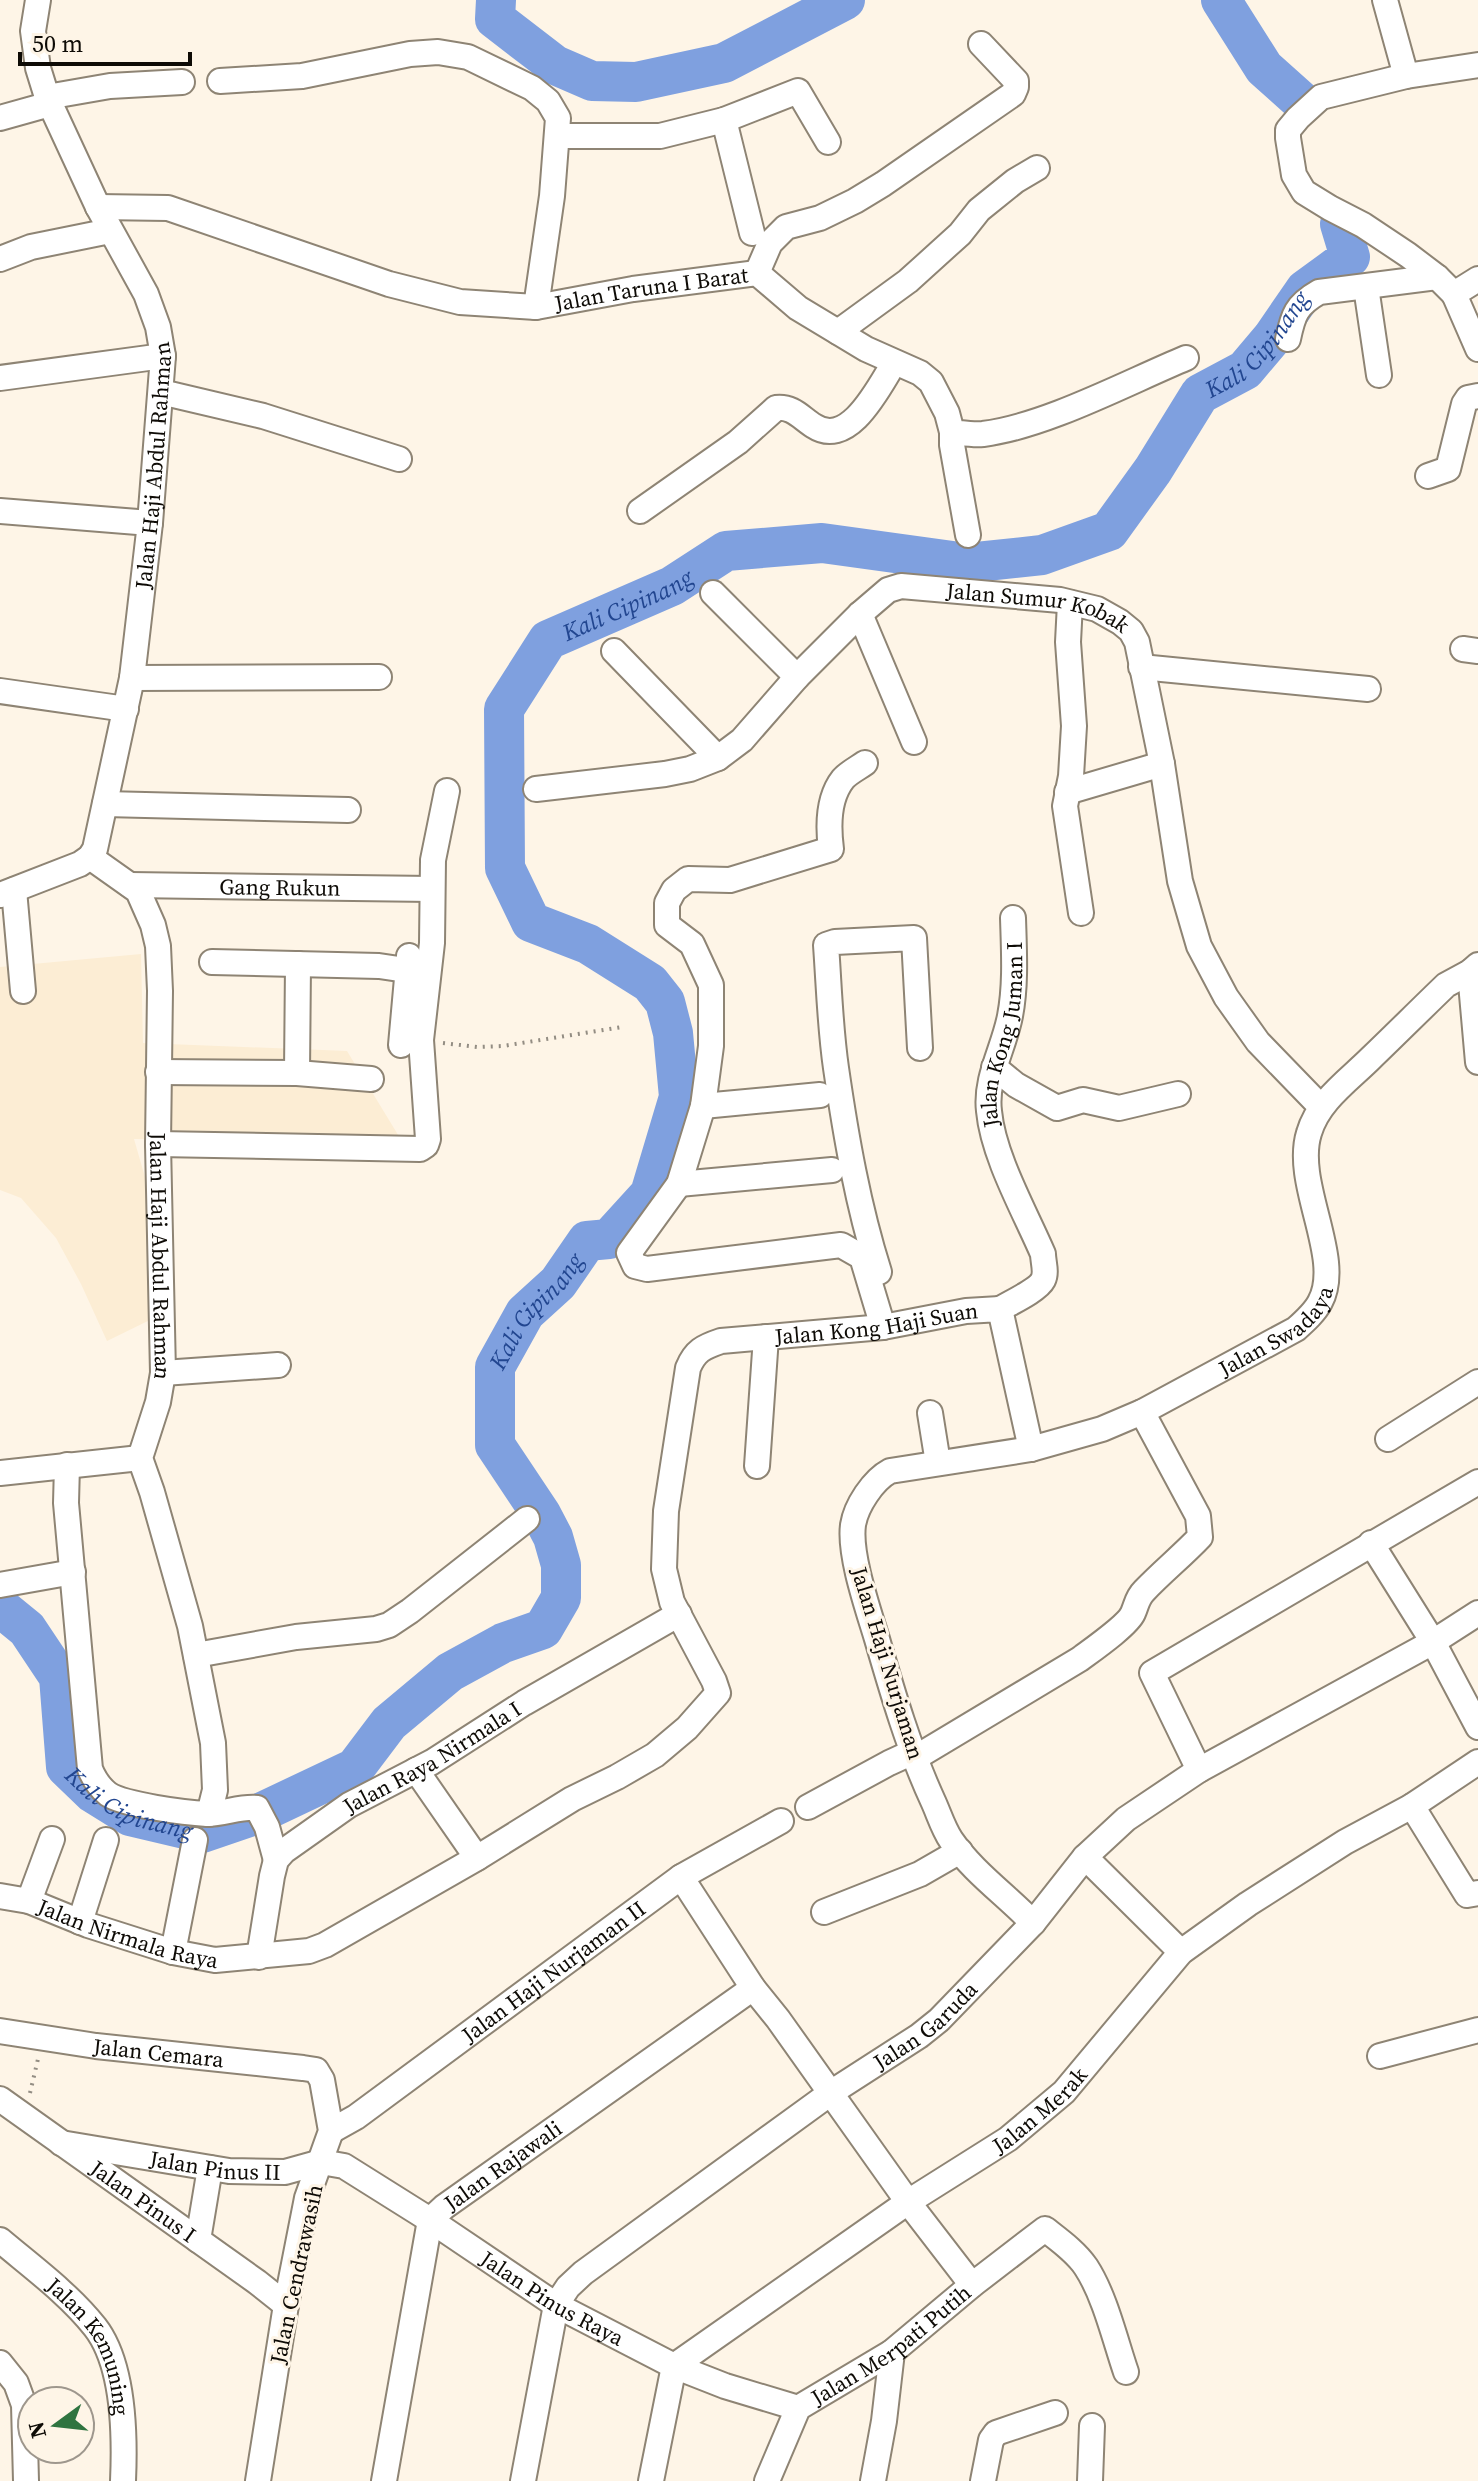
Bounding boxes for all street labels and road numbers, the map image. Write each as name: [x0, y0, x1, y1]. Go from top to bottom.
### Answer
street label: Jalan Taruna I Barat: [551, 259, 751, 318]
street label: Jalan Haji Abdul Rahman: [127, 340, 178, 592]
street label: Jalan Sumur Kobak: [944, 575, 1137, 640]
street label: Gang Rukun: [219, 871, 341, 903]
street label: Jalan Kong Juman I: [973, 941, 1029, 1131]
street label: Jalan Haji Abdul Rahman: [143, 1131, 179, 1383]
street label: Jalan Swadaya: [1212, 1282, 1340, 1384]
street label: Jalan Kong Haji Suan: [772, 1295, 979, 1351]
street label: Jalan Haji Nurjaman: [844, 1562, 932, 1763]
street label: Jalan Raya Nirmala I: [336, 1694, 527, 1821]
street label: Jalan Nirmala Raya: [32, 1891, 221, 1975]
street label: Jalan Haji Nurjaman II: [455, 1893, 651, 2050]
street label: Jalan Garuda: [867, 1974, 984, 2077]
street label: Jalan Cemara: [91, 2031, 226, 2075]
street label: Jalan Merak: [986, 2060, 1094, 2161]
street label: Jalan Rajawali: [437, 2113, 568, 2218]
street label: Jalan Pinus II: [147, 2143, 281, 2187]
street label: Jalan Pinus I: [84, 2152, 202, 2249]
street label: Jalan Cendrawasih: [262, 2182, 330, 2367]
street label: Jalan Pinus Raya: [474, 2243, 630, 2353]
street label: Jalan Kemuning: [40, 2270, 137, 2417]
street label: Jalan Merpati Putih: [805, 2277, 977, 2412]

